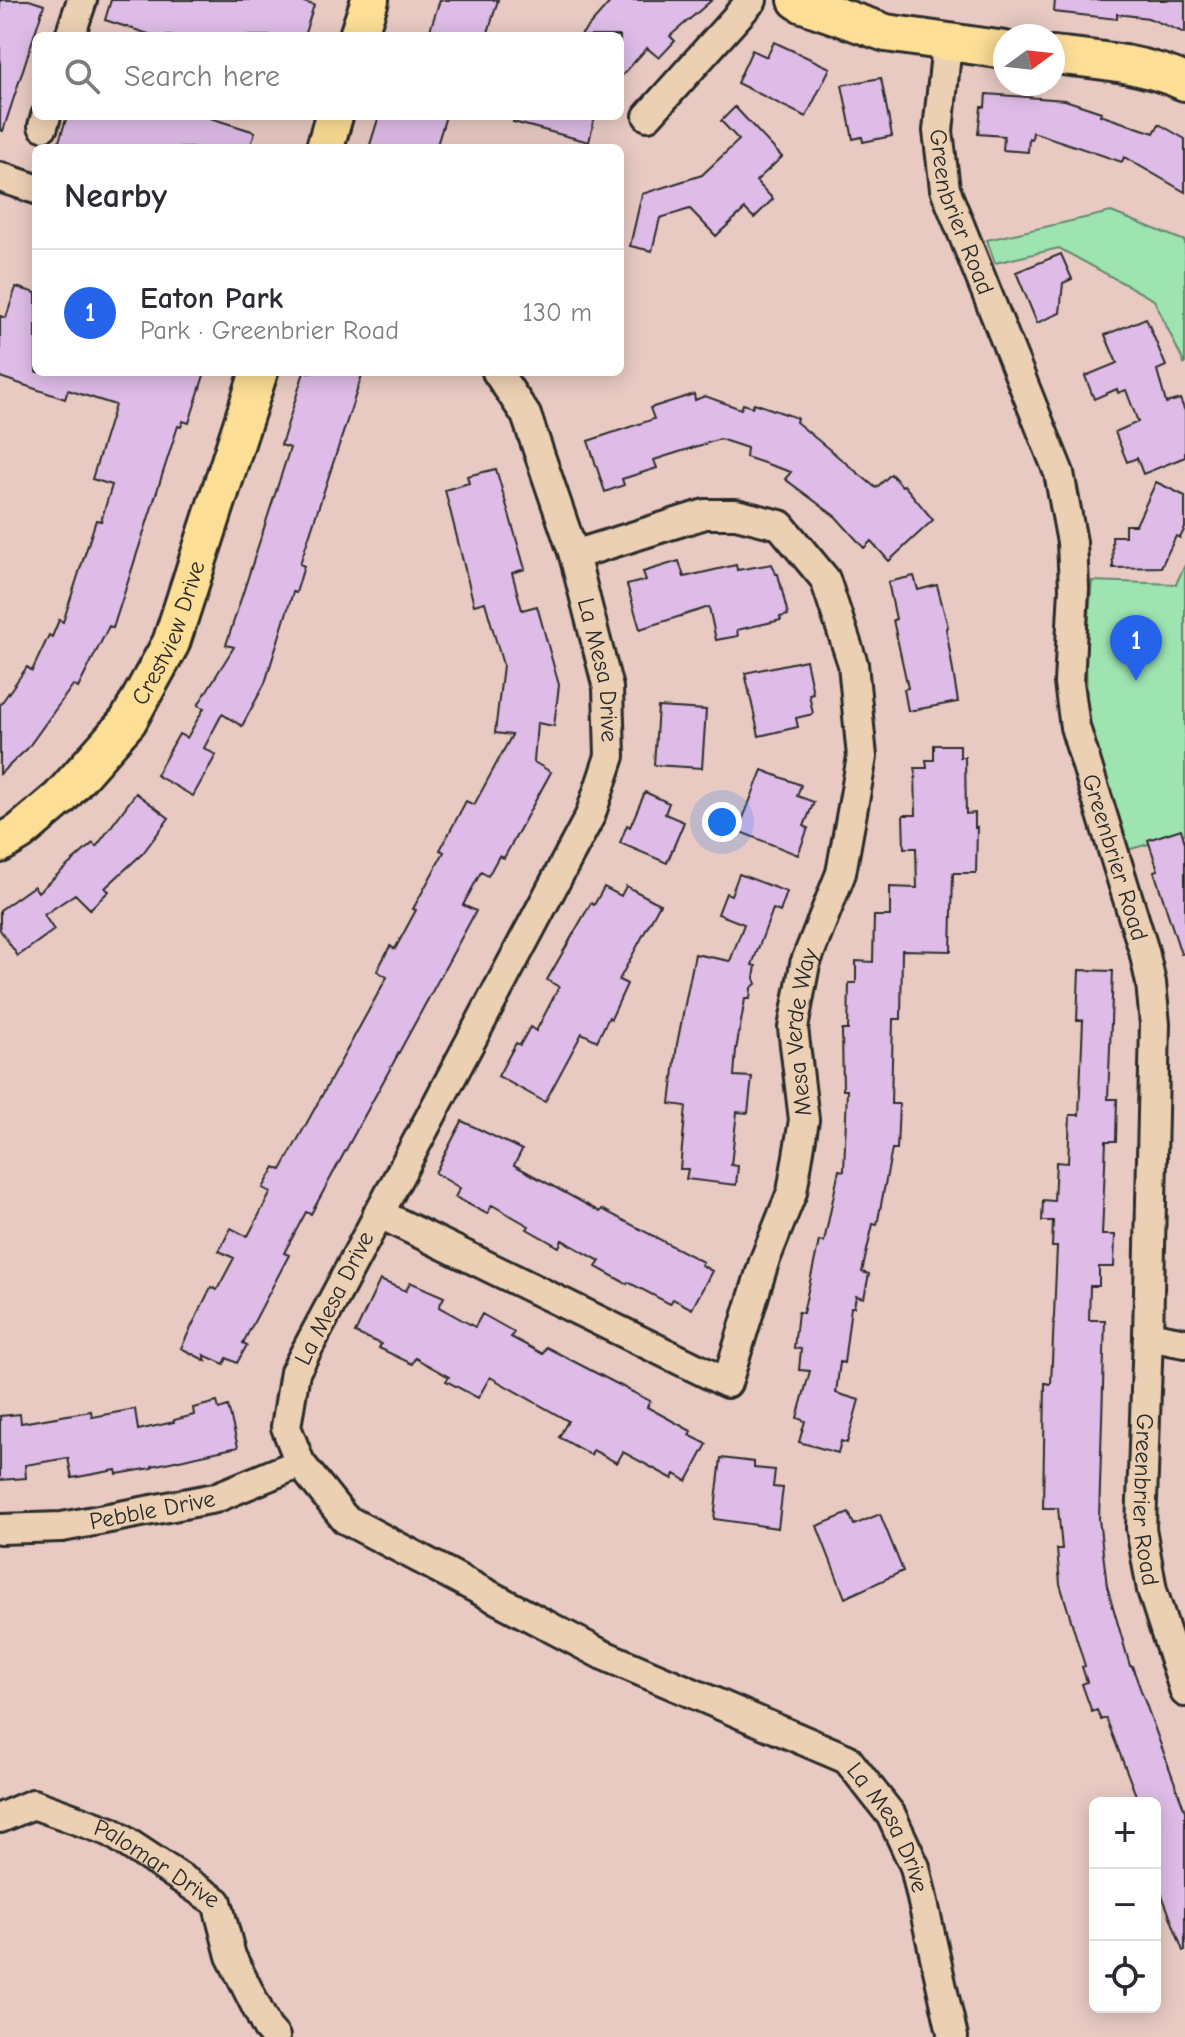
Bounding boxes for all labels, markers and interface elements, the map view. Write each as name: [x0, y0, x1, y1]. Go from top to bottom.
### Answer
north arrow: [993, 24, 1065, 96]
search box: [32, 32, 624, 120]
icon: search: [60, 54, 104, 98]
text: Search here: [124, 59, 280, 94]
street label: Greenbrier Road: [924, 127, 1000, 299]
text: Nearby: [64, 176, 167, 216]
text: Eaton Park: [140, 281, 283, 316]
text: 1: [85, 298, 95, 328]
text: 130 m: [523, 298, 592, 328]
text: Park · Greenbrier Road: [140, 316, 399, 346]
street label: Crestview Drive: [126, 557, 211, 710]
street label: La Mesa Drive: [572, 595, 624, 742]
pin: 1: [1110, 615, 1162, 681]
street label: Greenbrier Road: [1076, 771, 1154, 944]
your location: [702, 802, 742, 842]
street label: Mesa Verde Way: [779, 944, 824, 1118]
street label: La Mesa Drive: [288, 1227, 380, 1369]
street label: Greenbrier Road: [1127, 1413, 1165, 1588]
street label: Pebble Drive: [87, 1484, 217, 1535]
street label: La Mesa Drive: [841, 1757, 934, 1895]
map controls: [1089, 1797, 1161, 2013]
button: +: [1089, 1797, 1161, 1869]
street label: Palomar Drive: [90, 1813, 225, 1914]
button: −: [1089, 1869, 1161, 1941]
button: locate: [1089, 1941, 1161, 2013]

